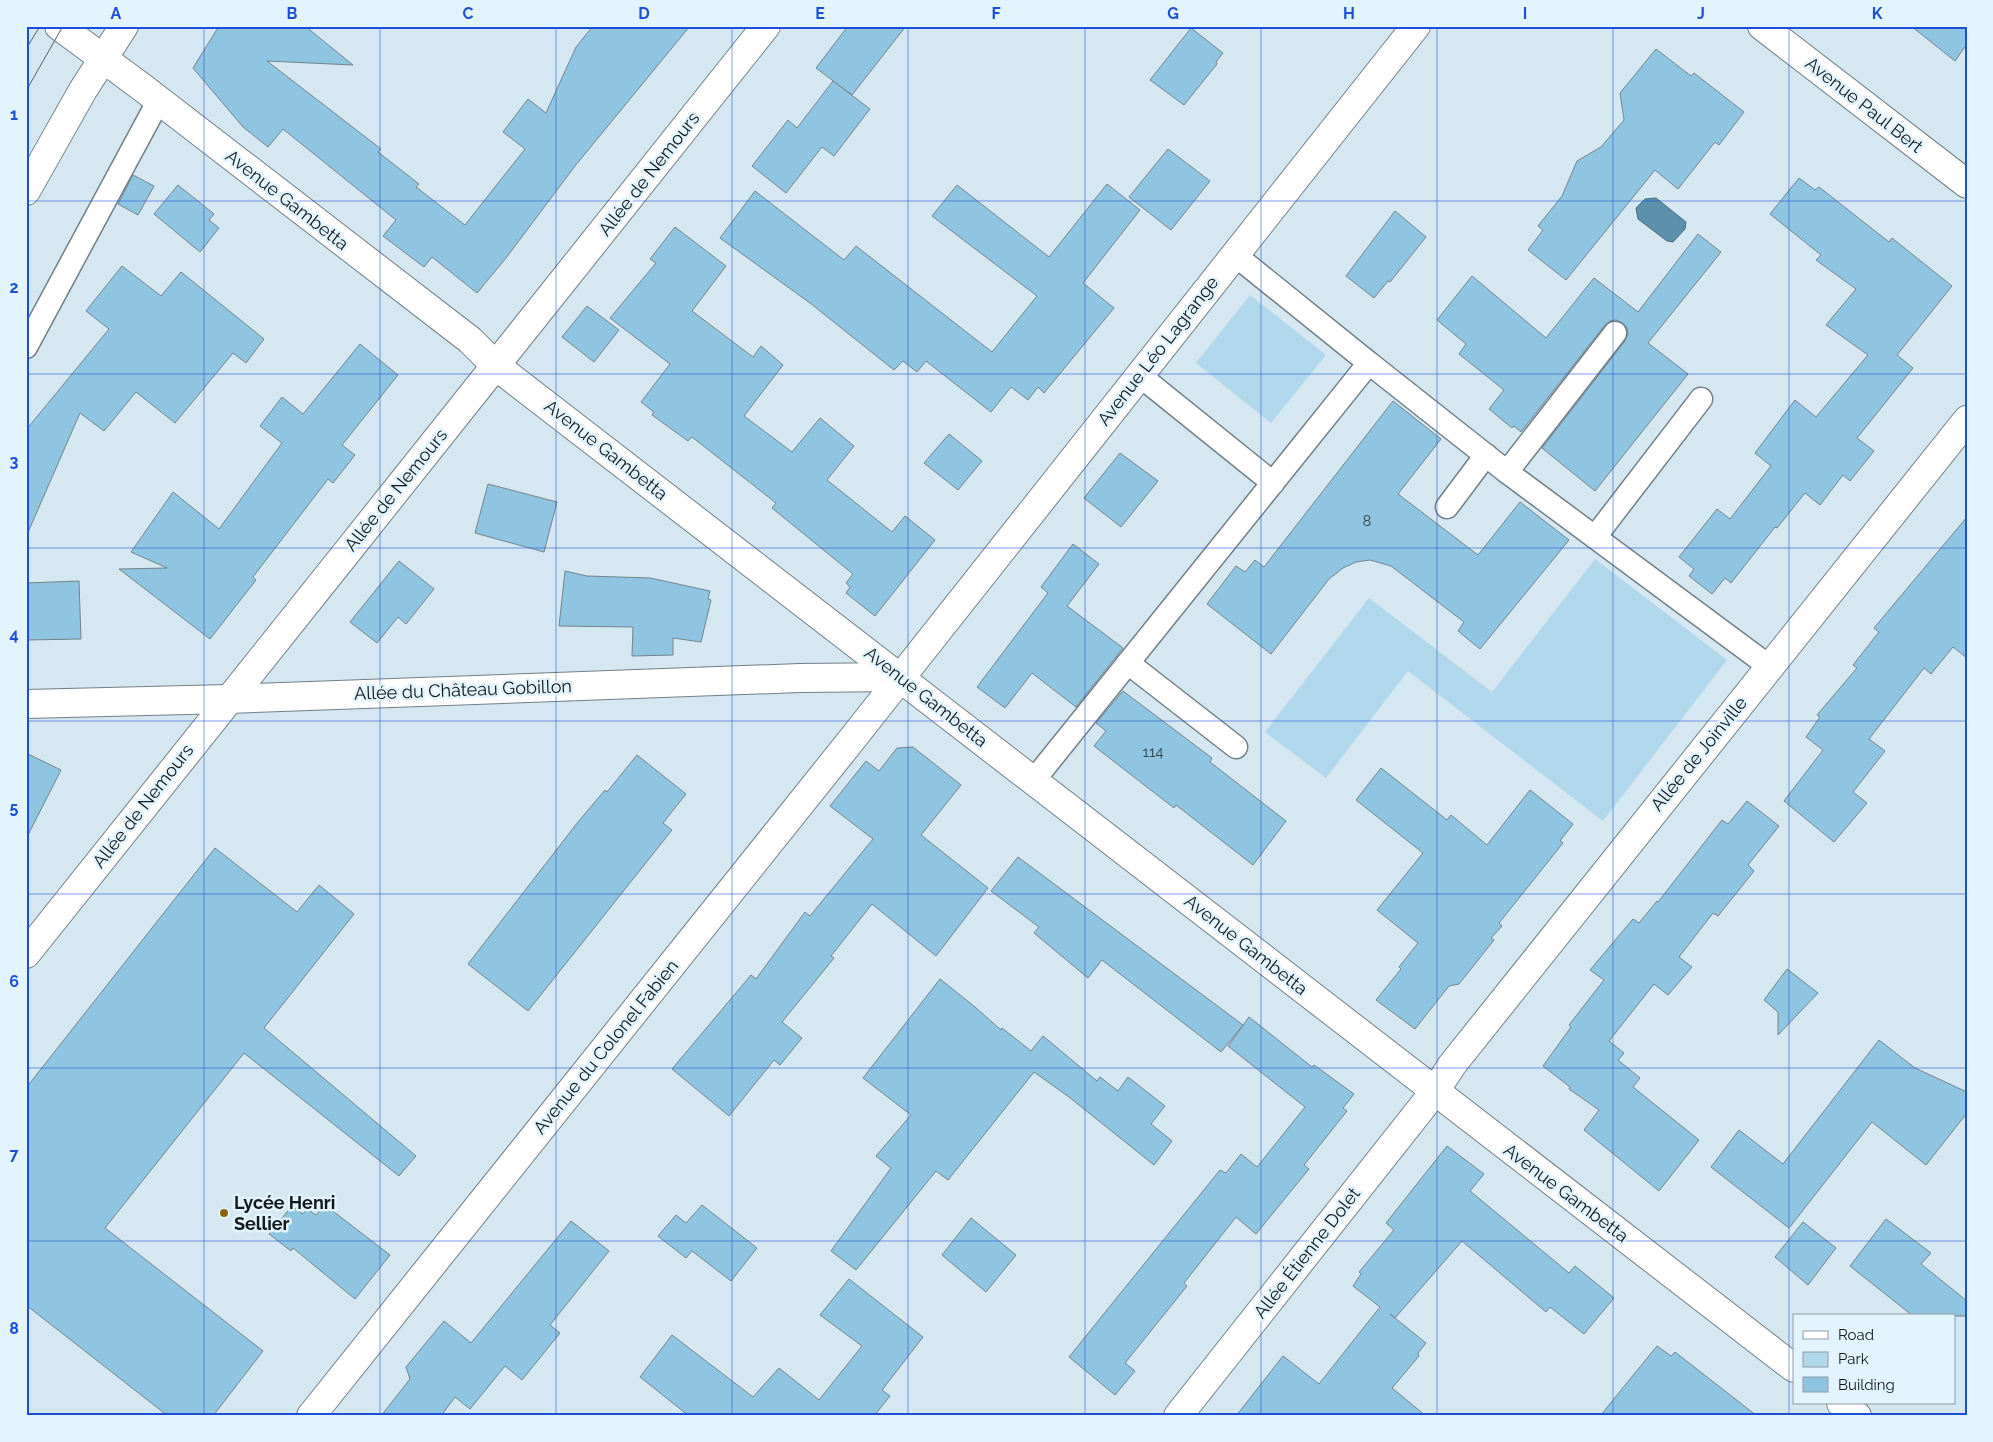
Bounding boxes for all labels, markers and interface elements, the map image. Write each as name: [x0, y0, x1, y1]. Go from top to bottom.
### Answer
text: A: [111, 4, 122, 23]
text: B: [287, 4, 298, 23]
text: C: [463, 4, 474, 23]
text: D: [638, 4, 650, 23]
text: E: [815, 4, 825, 23]
text: F: [991, 4, 1001, 23]
text: G: [1167, 4, 1179, 23]
text: H: [1343, 4, 1355, 23]
text: I: [1523, 4, 1527, 23]
text: J: [1697, 4, 1705, 23]
text: K: [1872, 4, 1883, 23]
street label: Avenue Paul Bert: [1801, 52, 1927, 157]
text: 1: [10, 105, 18, 124]
street label: Allée de Nemours: [594, 107, 704, 240]
street label: Avenue Gambetta: [222, 145, 353, 254]
street label: Avenue Léo Lagrange: [1093, 272, 1223, 430]
text: 2: [9, 278, 19, 297]
street label: Avenue Gambetta: [541, 395, 672, 504]
street label: Allée de Nemours: [340, 424, 452, 555]
text: 3: [10, 452, 19, 471]
house number: 8: [1363, 512, 1372, 530]
text: 4: [9, 625, 19, 644]
street label: Avenue Gambetta: [861, 642, 992, 751]
street label: Allée du Château Gobillon: [354, 675, 572, 704]
street label: Allée de Joinville: [1646, 692, 1751, 815]
street label: Allée de Nemours: [88, 739, 198, 872]
house number: 114: [1142, 743, 1164, 761]
text: 5: [10, 798, 19, 817]
street label: Avenue Gambetta: [1181, 890, 1312, 999]
street label: Avenue du Colonel Fabien: [529, 955, 682, 1138]
text: 6: [9, 972, 19, 991]
street label: Avenue Gambetta: [1500, 1139, 1633, 1246]
text: 7: [10, 1145, 19, 1164]
street label: Allée Étienne Dolet: [1248, 1183, 1364, 1322]
place label: Lycée Henri Sellier: [234, 1192, 335, 1234]
marker: Lycée Henri Sellier: [218, 1207, 230, 1219]
legend: [1793, 1314, 1956, 1404]
text: 8: [9, 1319, 19, 1338]
text: Road: [1838, 1326, 1874, 1344]
text: Park: [1838, 1350, 1869, 1368]
text: Building: [1838, 1376, 1895, 1394]

